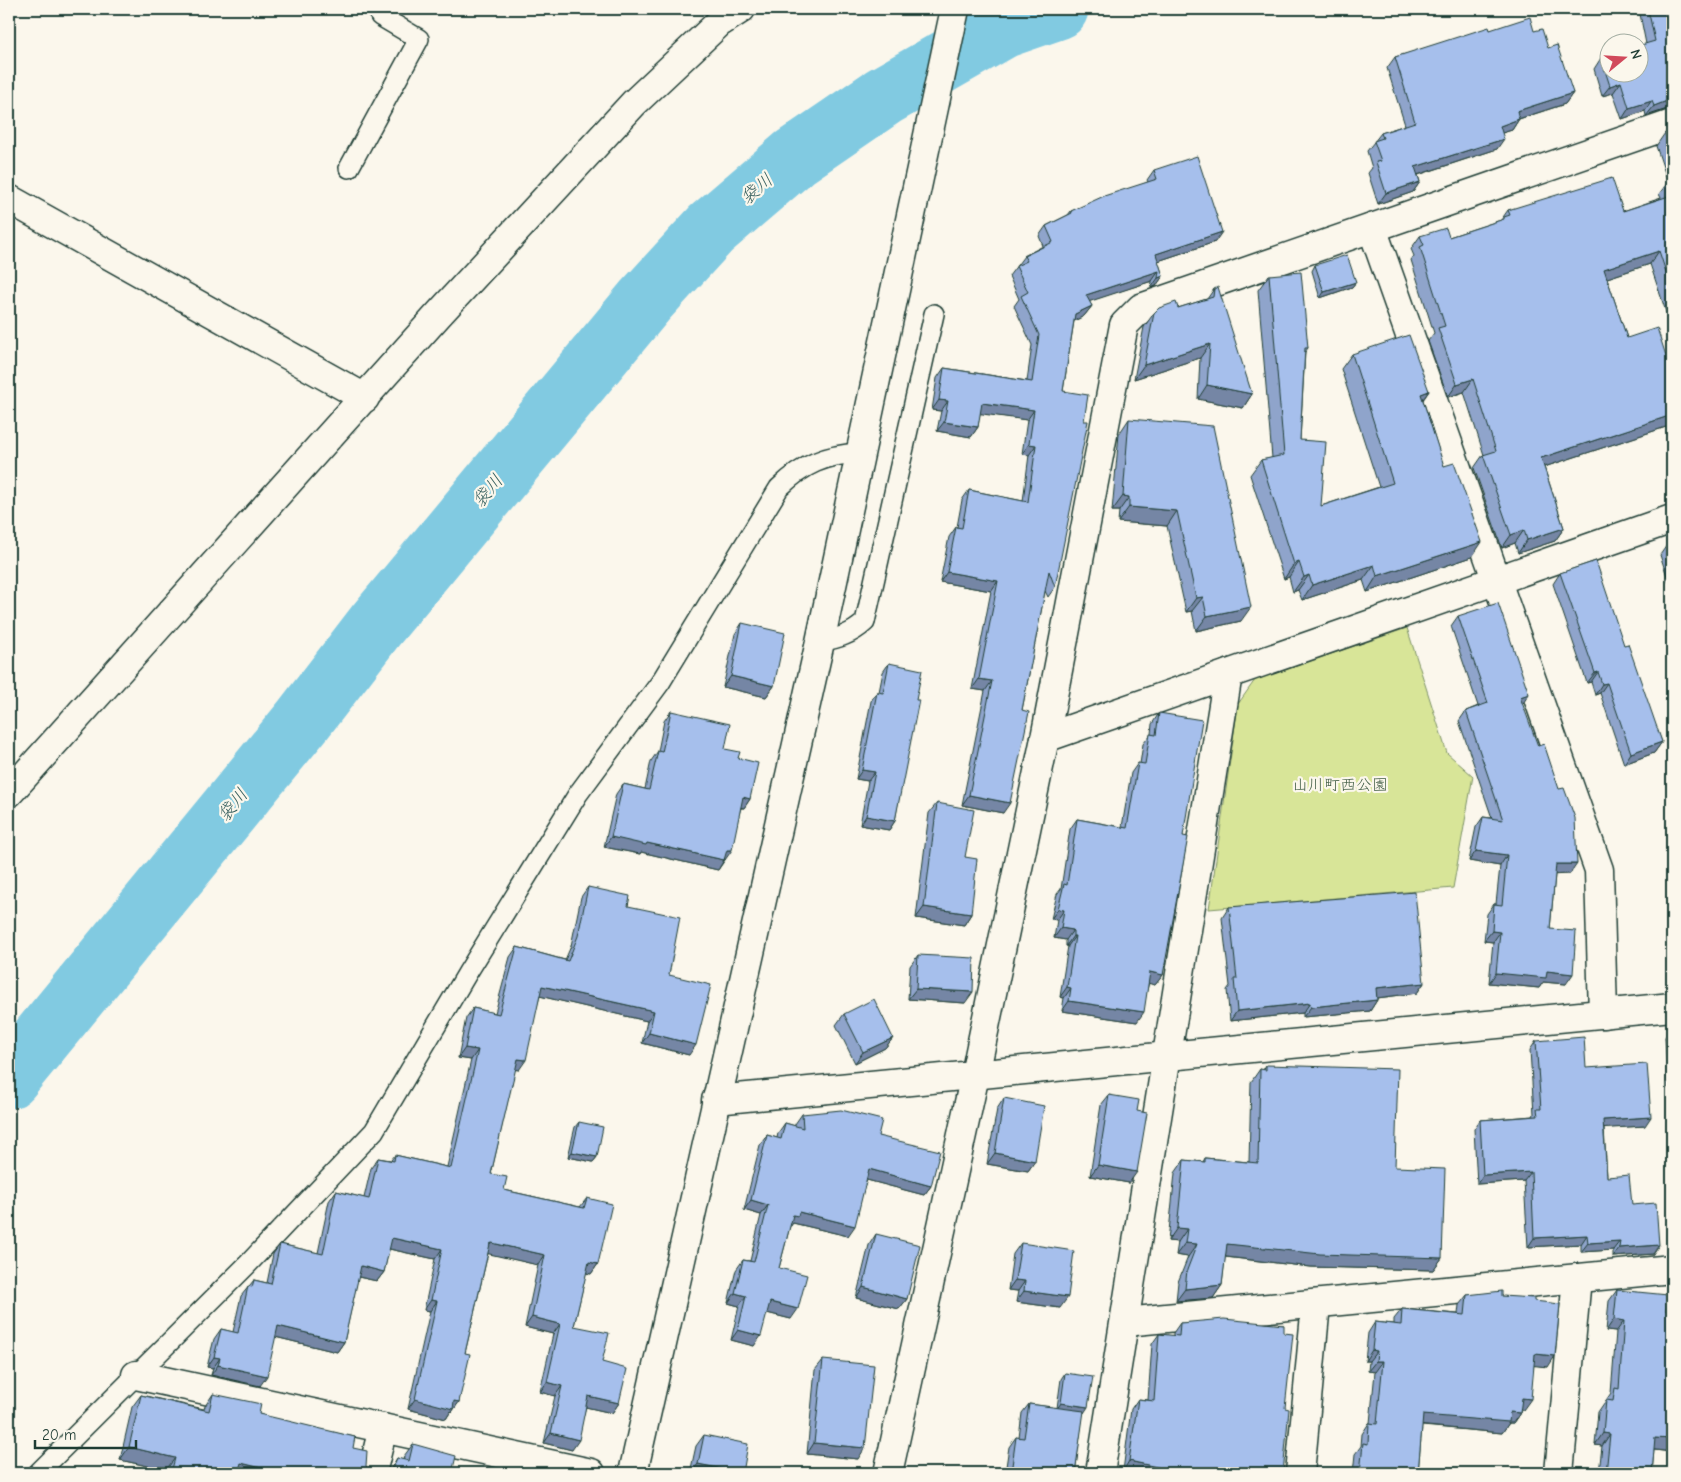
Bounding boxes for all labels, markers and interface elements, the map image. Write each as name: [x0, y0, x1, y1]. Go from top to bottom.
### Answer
north arrow: [1598, 32, 1648, 82]
text: N: [1626, 47, 1645, 61]
water label: 袋川: [737, 169, 777, 209]
water label: 袋川: [468, 470, 508, 512]
park label: 山川町西公園: [1292, 776, 1388, 794]
water label: 袋川: [214, 784, 252, 826]
scale bar: [35, 1417, 136, 1449]
text: 20 m: [42, 1426, 76, 1444]

